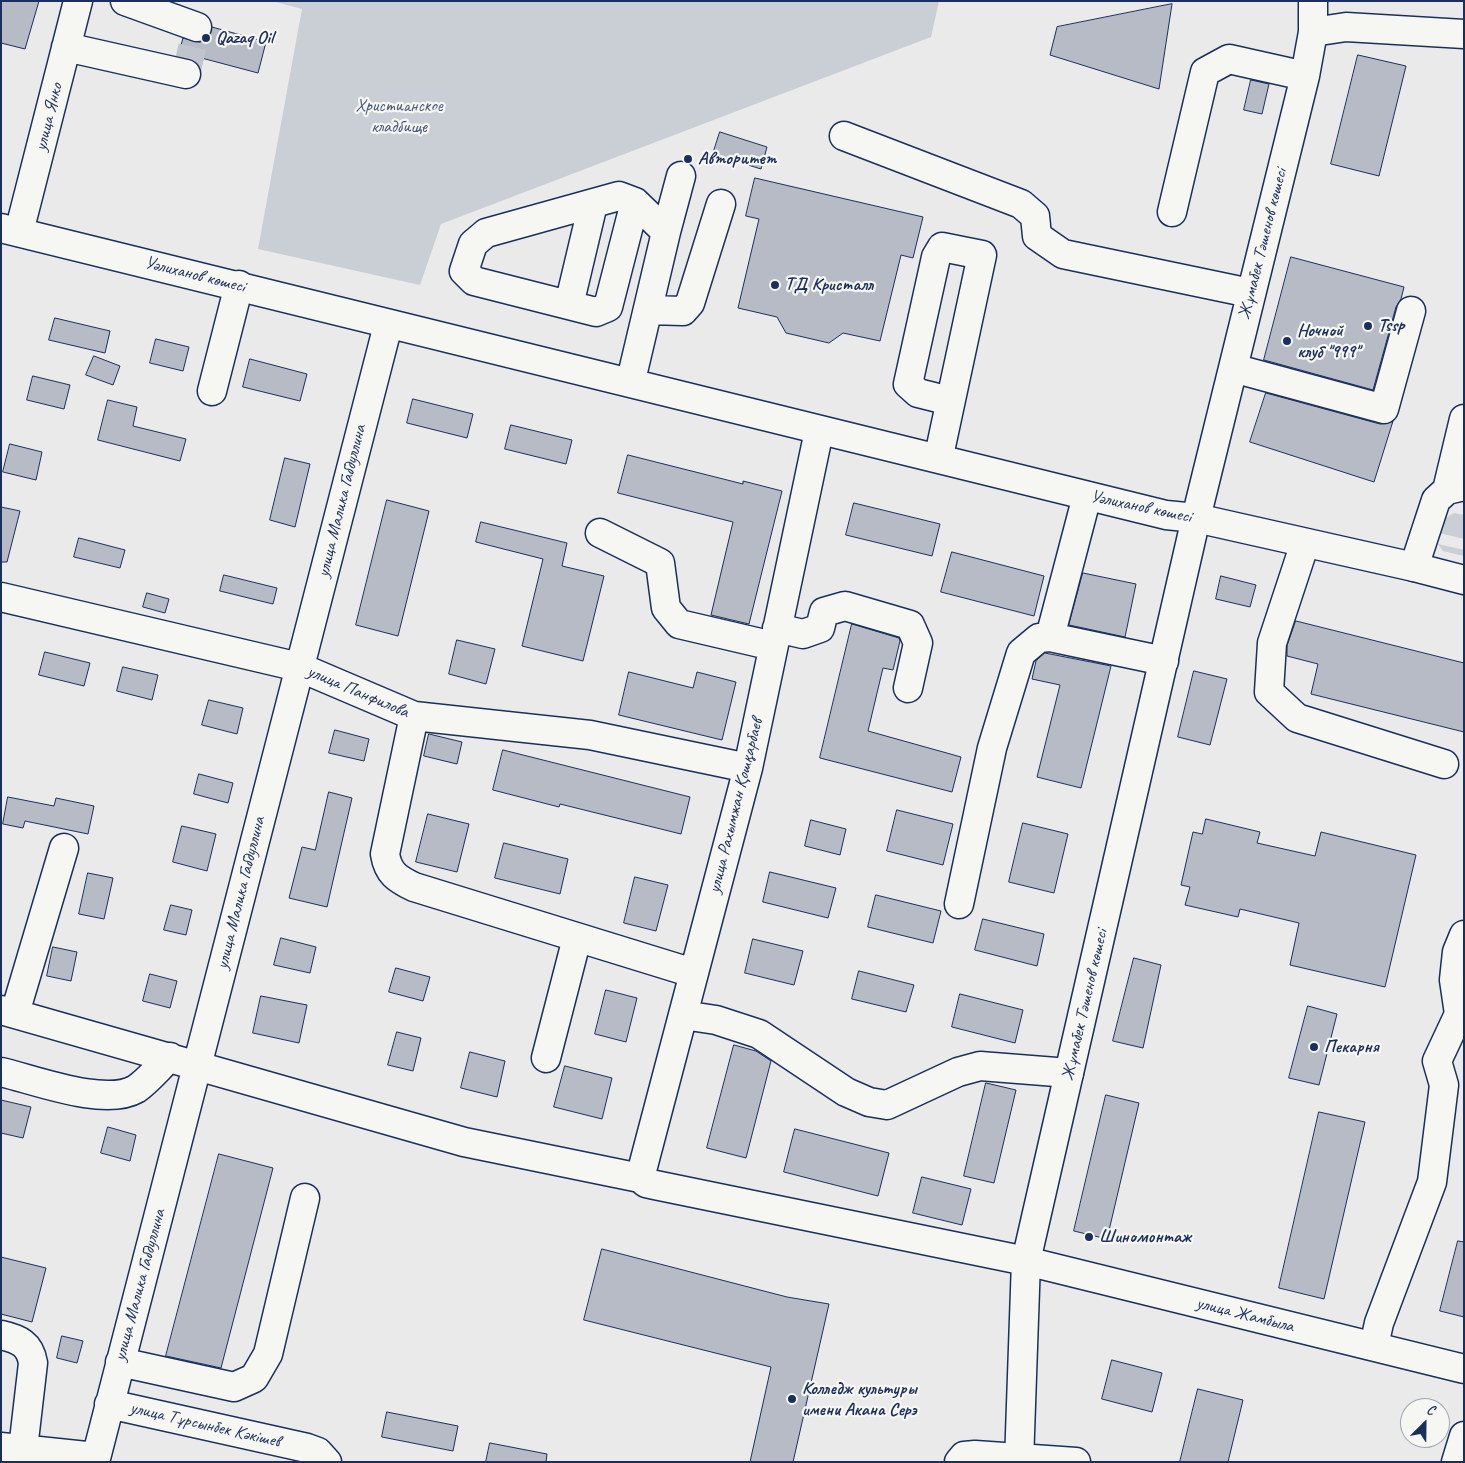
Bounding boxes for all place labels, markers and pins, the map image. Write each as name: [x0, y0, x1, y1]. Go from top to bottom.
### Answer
place label: Qazaq Oil: [216, 27, 273, 49]
marker: Qazaq Oil: [200, 32, 212, 44]
place label: Авторитет: [698, 148, 776, 170]
marker: Авторитет: [682, 153, 694, 165]
place label: ТД Кристалл: [785, 274, 873, 296]
marker: ТД Кристалл: [769, 279, 781, 291]
place label: Tssp: [1378, 315, 1404, 337]
place label: Ночной клуб "999": [1297, 320, 1359, 362]
marker: Tssp: [1362, 320, 1374, 332]
marker: Ночной клуб "999": [1281, 335, 1293, 347]
place label: Пекарня: [1324, 1036, 1379, 1058]
marker: Пекарня: [1308, 1041, 1320, 1053]
place label: Шиномонтаж: [1099, 1226, 1191, 1248]
marker: Шиномонтаж: [1083, 1231, 1095, 1243]
place label: Колледж культуры имени Акана Серэ: [802, 1378, 917, 1420]
marker: Колледж культуры имени Акана Серэ: [786, 1393, 798, 1405]

